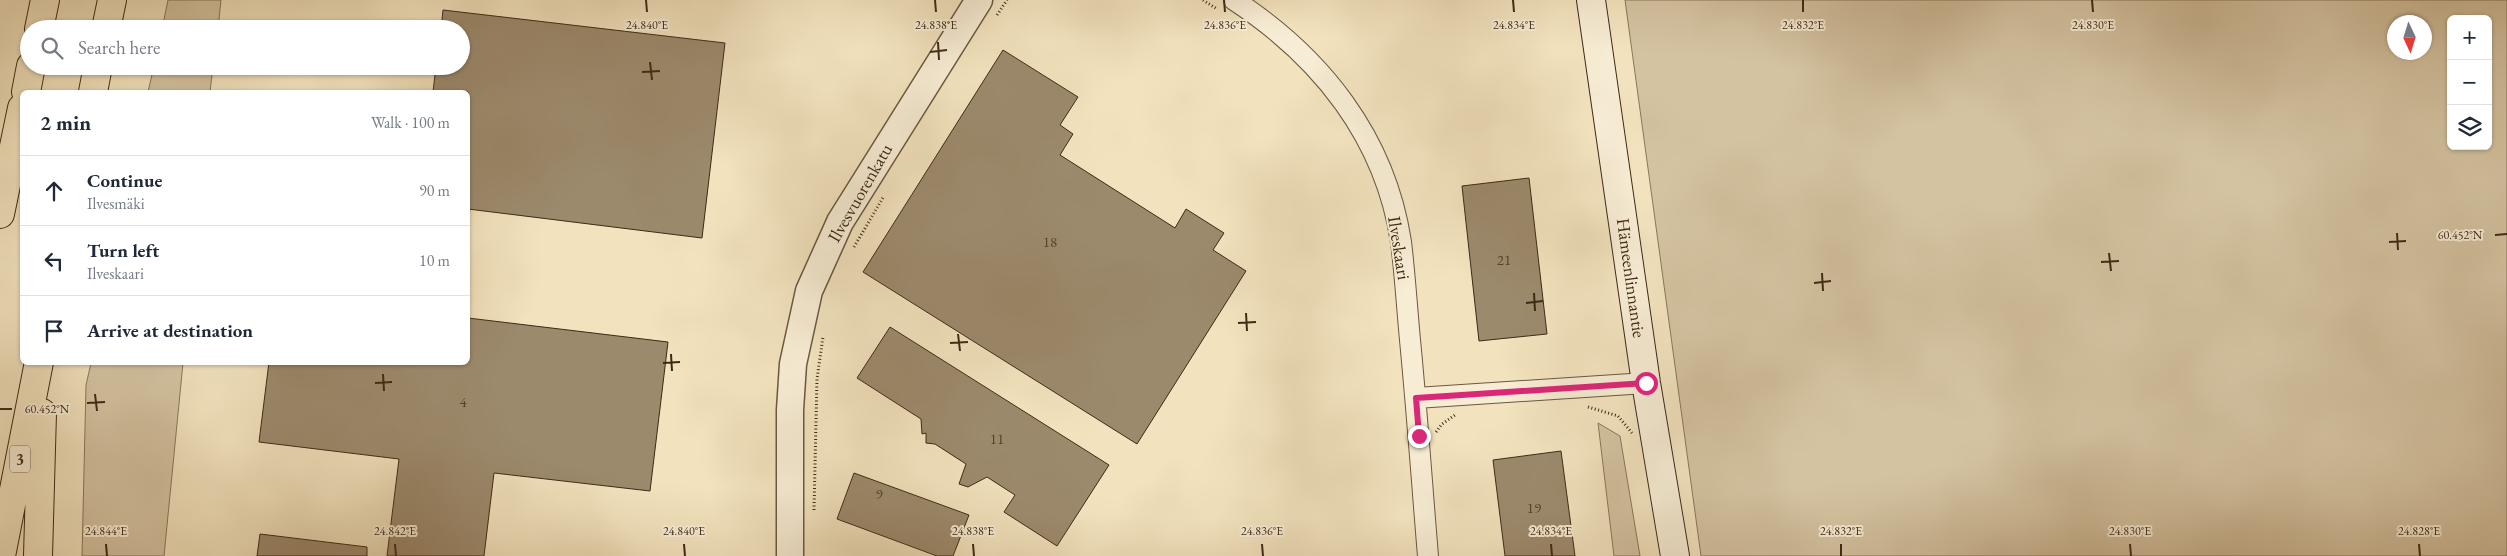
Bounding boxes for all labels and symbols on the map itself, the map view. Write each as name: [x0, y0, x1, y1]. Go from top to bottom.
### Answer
north arrow: [2387, 15, 2432, 60]
text: 24.840°E: [626, 17, 668, 33]
text: 24.838°E: [915, 17, 957, 33]
text: 24.836°E: [1204, 17, 1246, 33]
text: 24.834°E: [1493, 17, 1535, 33]
text: 24.832°E: [1782, 17, 1824, 33]
text: 24.830°E: [2072, 17, 2114, 33]
street label: Ilvesvuorenkatu: [822, 139, 897, 246]
street label: Ilveskaari: [1383, 215, 1416, 282]
street label: Hämeenlinnantie: [1612, 217, 1651, 339]
text: 60.452°N: [2438, 227, 2483, 243]
house number: 18: [1043, 232, 1057, 251]
house number: 21: [1497, 250, 1511, 269]
route start: [1635, 372, 1658, 395]
house number: 4: [459, 392, 467, 411]
text: 60.452°N: [25, 401, 70, 417]
route end: [1408, 425, 1431, 448]
house number: 11: [990, 429, 1004, 448]
road number: 3: [10, 446, 30, 472]
house number: 9: [875, 484, 883, 503]
house number: 19: [1527, 498, 1541, 517]
text: 24.844°E: [85, 523, 127, 539]
text: 24.842°E: [374, 523, 416, 539]
text: 24.840°E: [663, 523, 705, 539]
text: 24.838°E: [952, 523, 994, 539]
text: 24.836°E: [1241, 523, 1283, 539]
text: 24.834°E: [1530, 523, 1572, 539]
text: 24.832°E: [1820, 523, 1862, 539]
text: 24.830°E: [2109, 523, 2151, 539]
text: 24.828°E: [2398, 523, 2440, 539]

